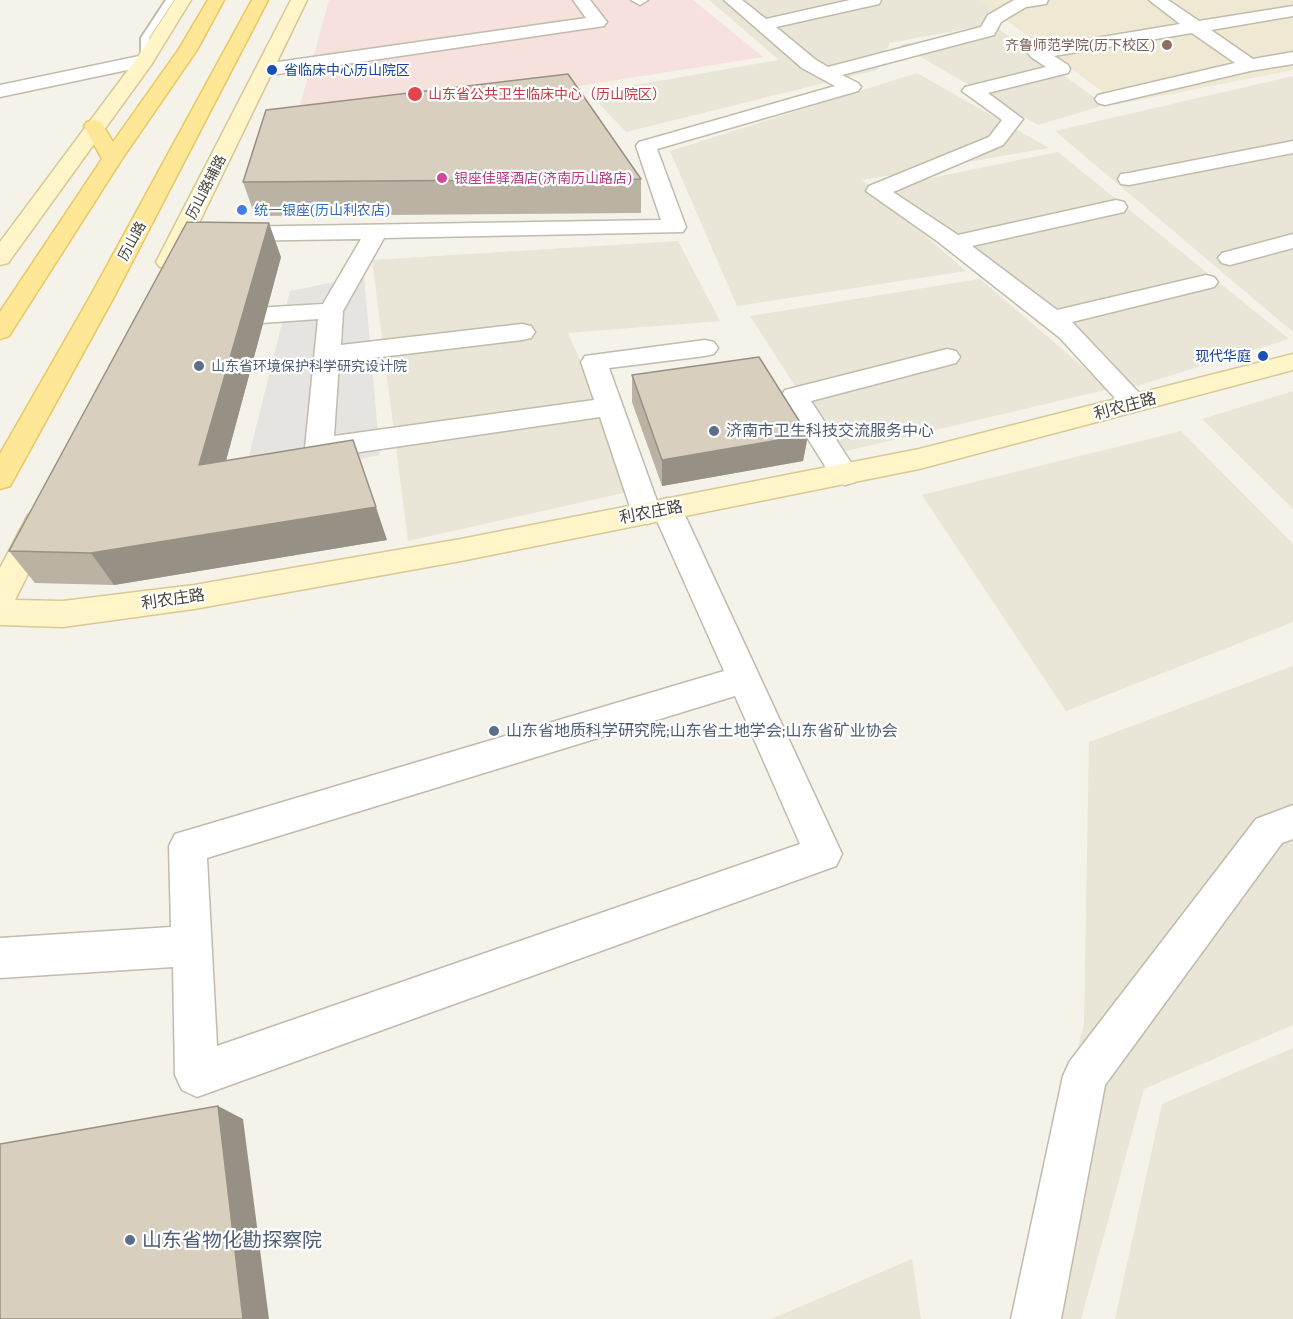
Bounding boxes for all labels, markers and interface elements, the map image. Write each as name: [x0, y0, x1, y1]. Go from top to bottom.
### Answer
place label: 齐鲁师范学院(历下校区): [1005, 37, 1155, 53]
marker: 齐鲁师范学院(历下校区): [1160, 38, 1174, 52]
place label: 省临床中心历山院区: [284, 62, 410, 78]
marker: 省临床中心历山院区: [265, 63, 279, 77]
marker: 山东省公共卫生临床中心（历山院区）: [406, 85, 424, 103]
place label: 山东省公共卫生临床中心（历山院区）: [428, 86, 666, 102]
street label: 历山路辅路: [183, 152, 229, 222]
place label: 银座佳驿酒店(济南历山路店): [454, 170, 632, 186]
marker: 银座佳驿酒店(济南历山路店): [435, 171, 449, 185]
place label: 统一银座(历山利农店): [254, 202, 390, 218]
marker: 统一银座(历山利农店): [235, 203, 249, 217]
street label: 历山路: [115, 219, 149, 263]
place label: 现代华庭: [1195, 348, 1251, 364]
marker: 现代华庭: [1256, 349, 1270, 363]
place label: 山东省环境保护科学研究设计院: [211, 358, 407, 374]
marker: 山东省环境保护科学研究设计院: [192, 359, 206, 373]
street label: 利农庄路: [1092, 388, 1158, 424]
place label: 济南市卫生科技交流服务中心: [726, 421, 934, 441]
marker: 济南市卫生科技交流服务中心: [707, 424, 721, 438]
street label: 利农庄路: [618, 496, 684, 528]
street label: 利农庄路: [140, 585, 206, 613]
place label: 山东省地质科学研究院;山东省土地学会;山东省矿业协会: [506, 721, 898, 741]
marker: 山东省地质科学研究院;山东省土地学会;山东省矿业协会: [487, 724, 501, 738]
place label: 山东省物化勘探察院: [142, 1228, 322, 1252]
marker: 山东省物化勘探察院: [123, 1233, 137, 1247]

